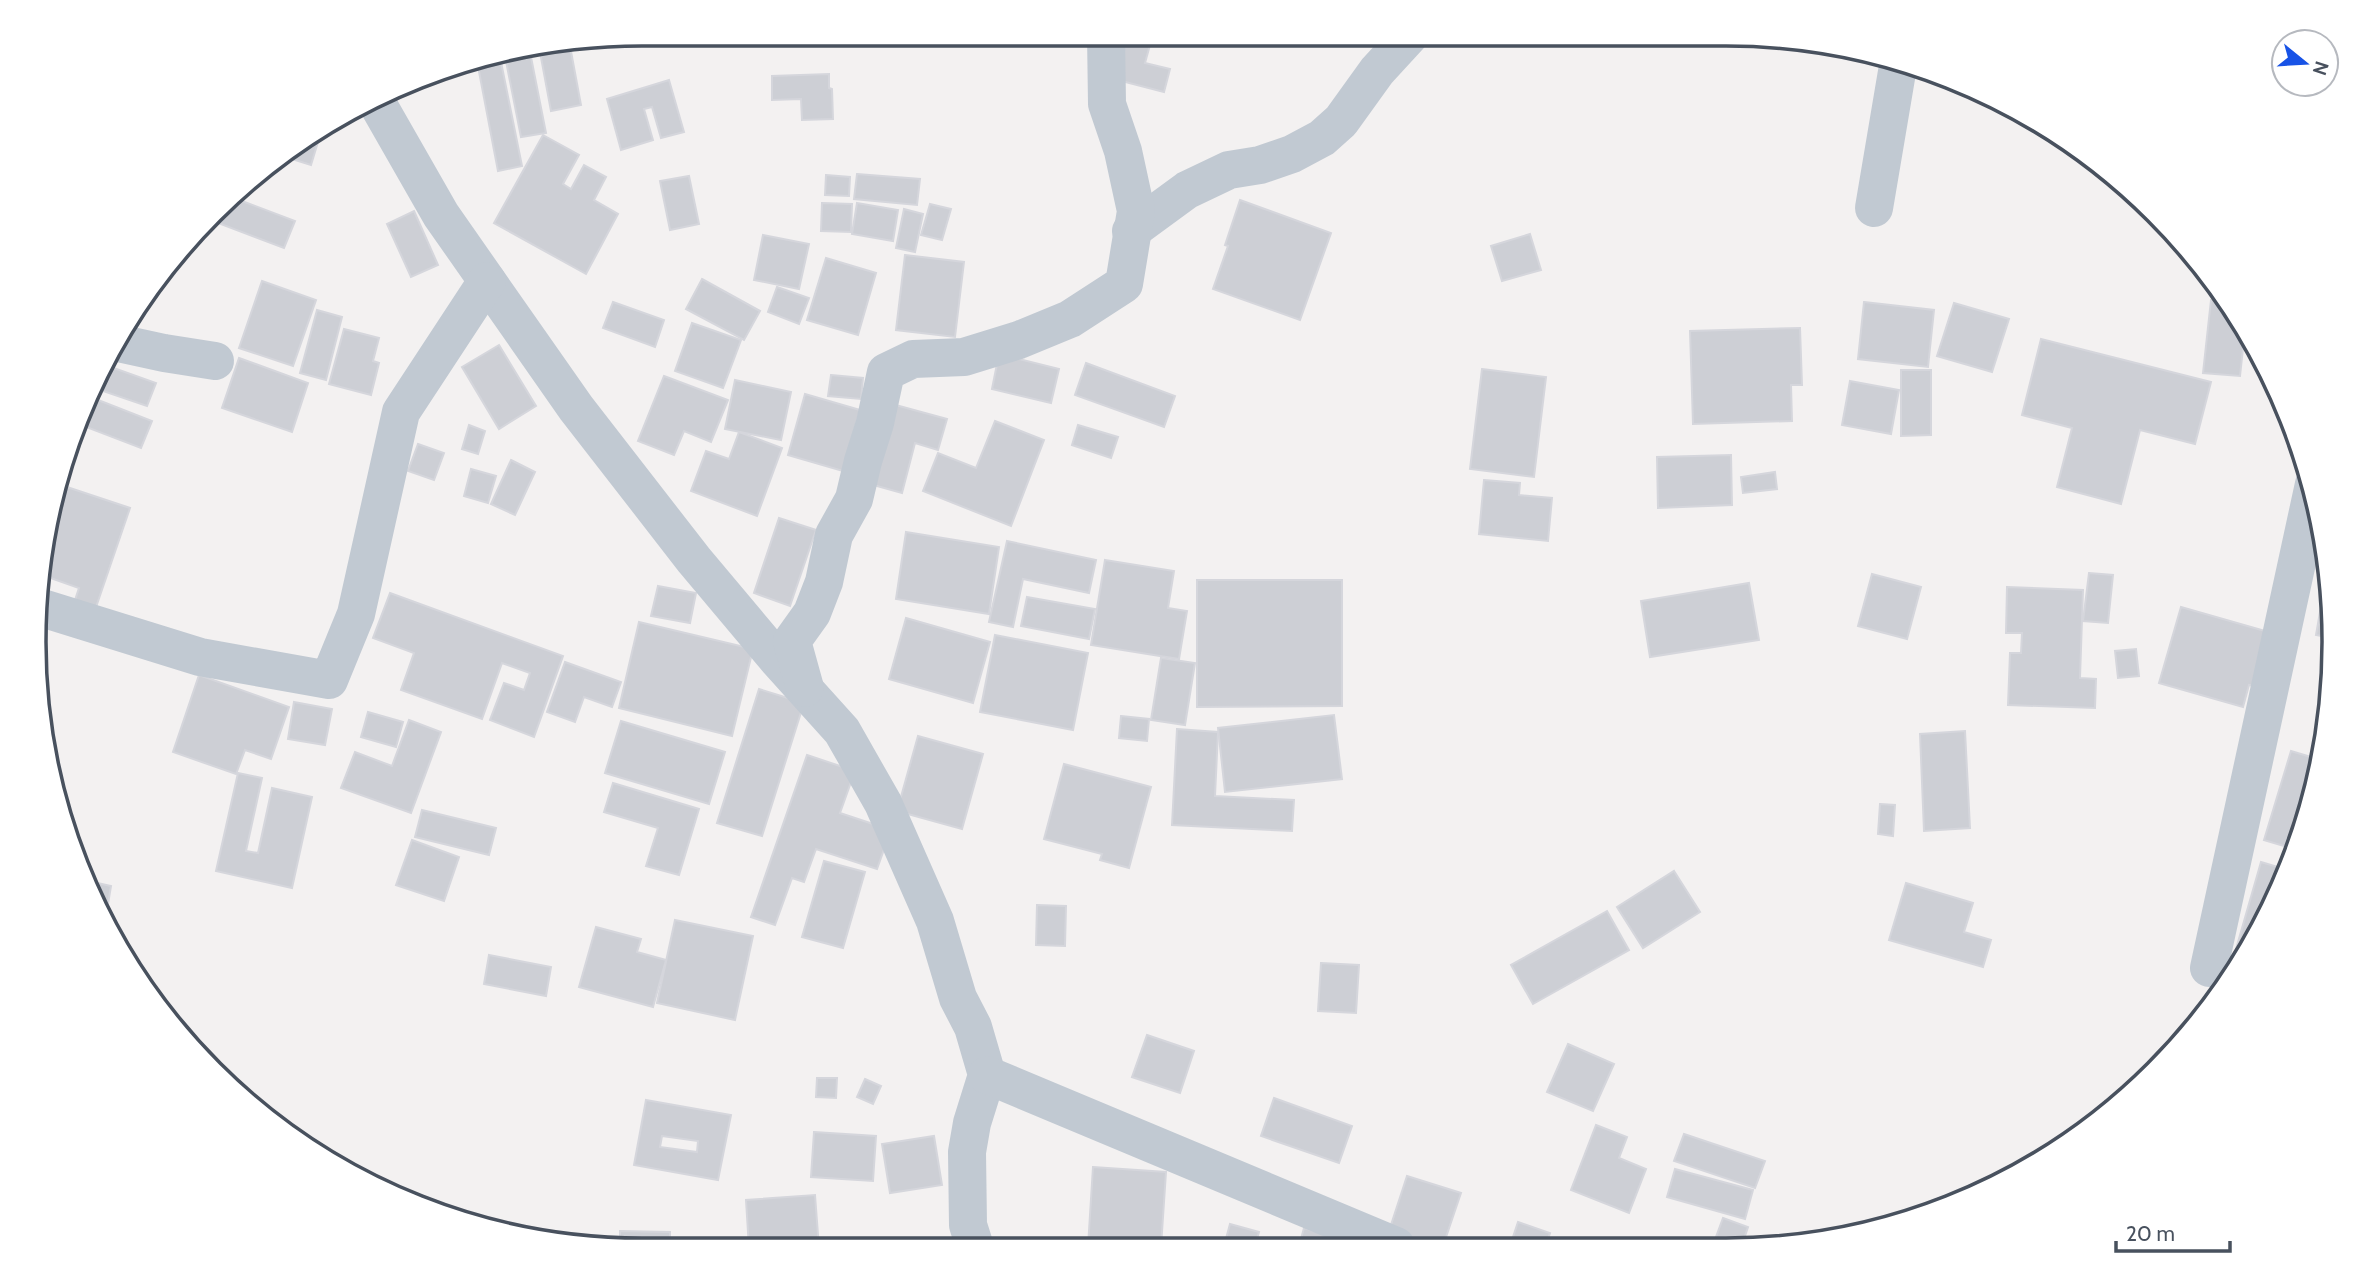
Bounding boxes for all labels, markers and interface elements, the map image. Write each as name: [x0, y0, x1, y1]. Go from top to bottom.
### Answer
north arrow: [2270, 28, 2340, 98]
text: N: [2308, 58, 2334, 78]
scale bar: [2116, 1210, 2230, 1254]
text: 20 m: [2126, 1221, 2175, 1246]

